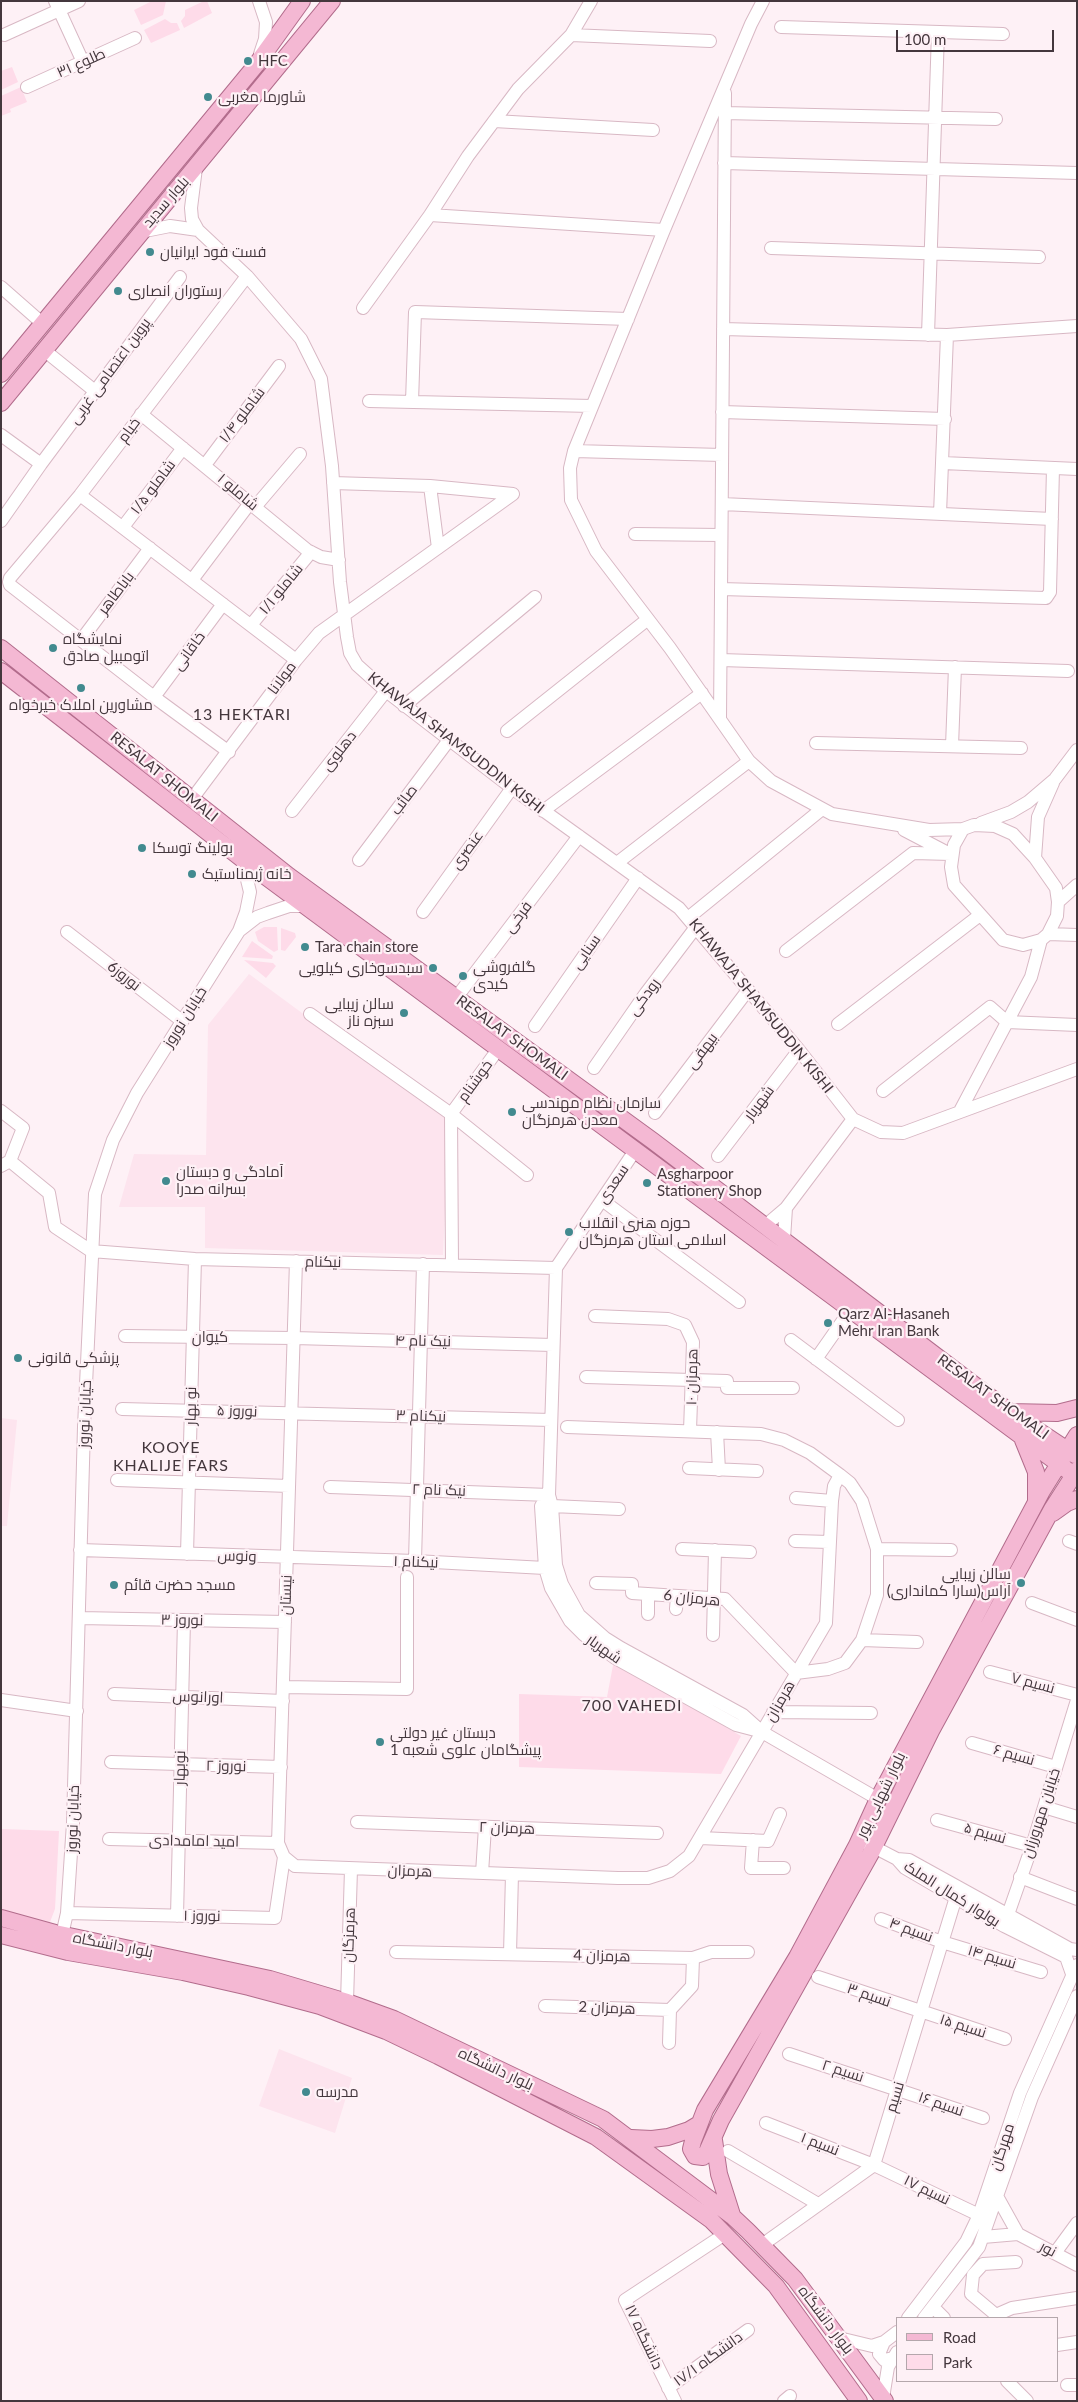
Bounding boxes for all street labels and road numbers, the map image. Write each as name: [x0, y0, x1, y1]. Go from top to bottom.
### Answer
street label: طلوع ۳۱: [54, 44, 108, 82]
street label: بلوار سدید: [139, 173, 193, 231]
street label: پروین اعتصامی غربی: [65, 314, 155, 428]
street label: شاملو ۱/۴: [215, 384, 269, 446]
street label: خیام: [114, 414, 144, 446]
street label: شاملو ۱/۵: [127, 456, 179, 518]
street label: شاملو ۱: [214, 470, 262, 514]
street label: شاملو ۱/۱: [255, 560, 307, 618]
street label: باباطاهر: [94, 568, 138, 618]
street label: خاقانی: [169, 628, 209, 674]
street label: مولانا: [264, 658, 300, 698]
street label: KHAWAJA SHAMSUDDIN KISHI: [364, 668, 548, 818]
street label: دهلوی: [318, 727, 360, 775]
street label: RESALAT SHOMALI: [107, 728, 221, 826]
street label: صائب: [387, 781, 421, 819]
street label: عنصری: [447, 827, 487, 873]
street label: فرخی: [500, 898, 536, 936]
street label: KHAWAJA SHAMSUDDIN KISHI: [685, 915, 837, 1097]
street label: سنایی: [568, 931, 604, 973]
street label: نوروز6: [104, 957, 144, 995]
street label: رودکی: [624, 975, 664, 1019]
street label: خیابان نوروز: [159, 983, 211, 1051]
street label: RESALAT SHOMALI: [453, 992, 571, 1084]
street label: بیهقی: [682, 1029, 722, 1073]
street label: خوشنام: [454, 1056, 496, 1106]
street label: شهریار: [740, 1082, 778, 1124]
street label: سعدی: [593, 1161, 633, 1207]
street label: نیکنام: [305, 1253, 341, 1271]
street label: کیوان: [192, 1328, 228, 1346]
street label: نیک نام ۴: [395, 1332, 451, 1350]
street label: هرمزان ۱۰: [683, 1348, 701, 1406]
street label: RESALAT SHOMALI: [934, 1351, 1052, 1443]
street label: خیابان نوروز: [75, 1380, 95, 1448]
street label: نو بهار: [182, 1386, 200, 1426]
street label: نوروز ۵: [216, 1401, 258, 1421]
street label: نیکنام ۳: [395, 1406, 447, 1426]
street label: نیک نام ۲: [412, 1480, 466, 1500]
street label: ونوس: [217, 1546, 257, 1566]
street label: نیکنام ۱: [393, 1552, 439, 1572]
street label: نیستان: [276, 1575, 296, 1615]
street label: هرمزان 6: [663, 1586, 721, 1610]
street label: نوروز ۳: [160, 1611, 204, 1629]
street label: شهریار: [583, 1630, 625, 1668]
street label: نسیم ۷: [1009, 1669, 1057, 1697]
street label: هرمزان: [761, 1677, 799, 1725]
street label: اورانوس: [172, 1687, 224, 1707]
street label: نسیم ۶: [991, 1741, 1037, 1769]
street label: بلوار شهابی پور: [852, 1749, 910, 1841]
street label: نوبهار: [171, 1750, 189, 1786]
street label: نوروز ۲: [206, 1757, 246, 1775]
street label: خیابان مهرورزان: [1018, 1766, 1064, 1860]
street label: خیابان نوروز: [63, 1785, 83, 1853]
street label: هرمزان ۲: [479, 1818, 535, 1838]
street label: نسیم ۵: [962, 1818, 1008, 1848]
street label: امید امامدادی: [149, 1831, 239, 1851]
street label: بولوار کمال الملک: [901, 1857, 1003, 1931]
street label: هرمزان: [387, 1861, 433, 1881]
street label: نوروز ۱: [183, 1907, 221, 1925]
street label: هرمزگان: [339, 1907, 359, 1963]
street label: نسیم ۴: [887, 1914, 935, 1946]
street label: بلوار دانشگاه: [71, 1928, 155, 1962]
street label: نسیم ۱۴: [966, 1941, 1018, 1973]
street label: هرمزان 4: [573, 1947, 631, 1965]
street label: نسیم ۳: [845, 1979, 893, 2011]
street label: هرمزان 2: [578, 1998, 636, 2018]
street label: نسیم ۱۵: [937, 2010, 989, 2042]
street label: بلوار دانشگاه: [455, 2044, 537, 2094]
street label: نسیم ۲: [820, 2056, 866, 2086]
street label: نسیم: [882, 2079, 908, 2115]
street label: نسیم ۱۶: [916, 2088, 966, 2120]
street label: مهرگان: [986, 2121, 1018, 2173]
street label: نسیم ۱: [798, 2128, 842, 2160]
street label: نسیم ۱۷: [901, 2171, 953, 2209]
street label: نور: [1036, 2237, 1060, 2261]
street label: بلوار دانشگاه: [794, 2282, 858, 2358]
street label: دانشگاه ۱۷: [621, 2302, 667, 2372]
street label: دانشگاه ۱۷/۱: [670, 2328, 746, 2390]

